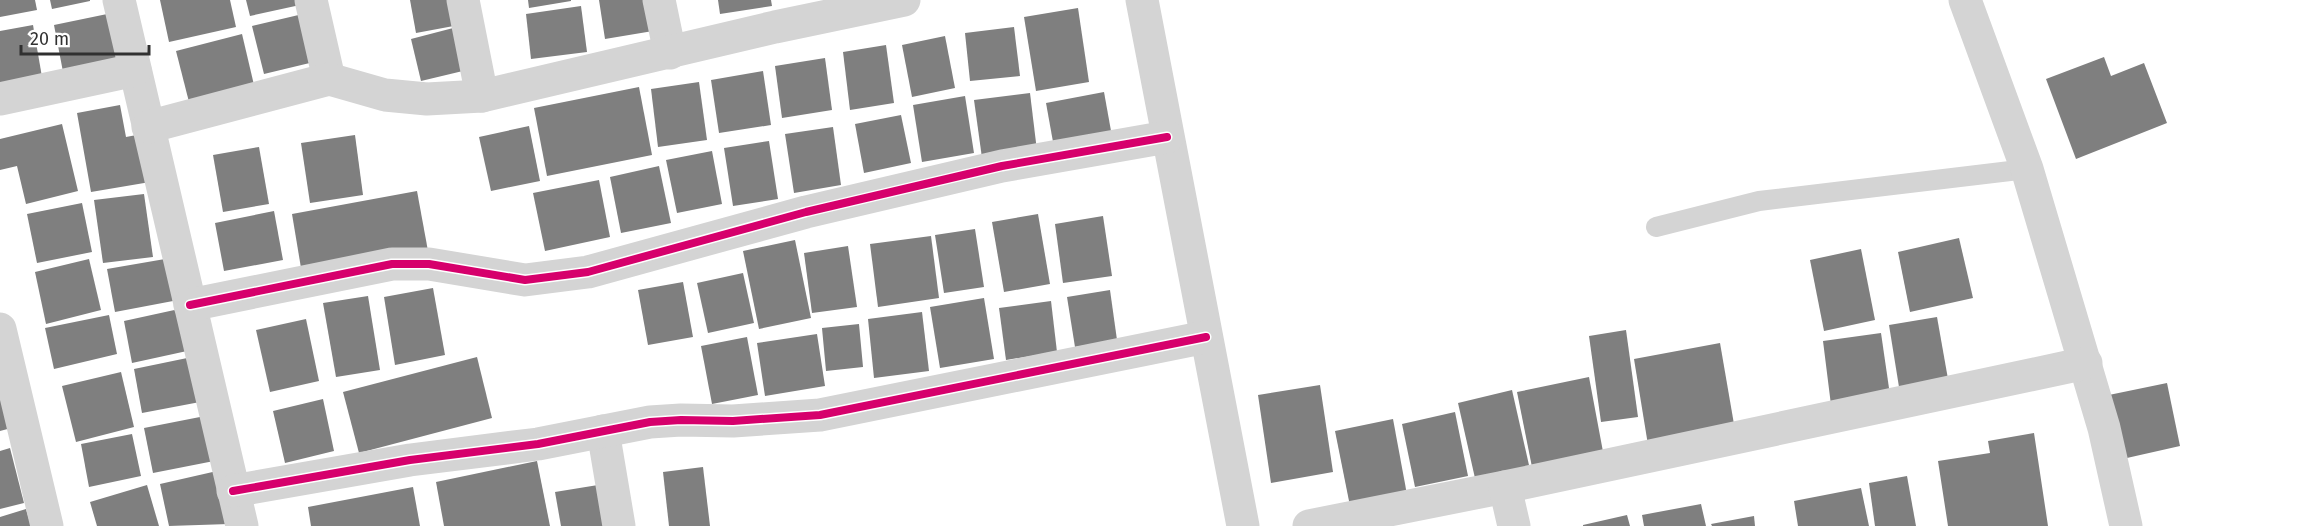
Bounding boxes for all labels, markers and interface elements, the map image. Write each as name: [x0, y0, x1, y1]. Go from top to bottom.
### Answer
scale bar: [21, 18, 148, 56]
text: 20 m: [30, 28, 69, 50]

